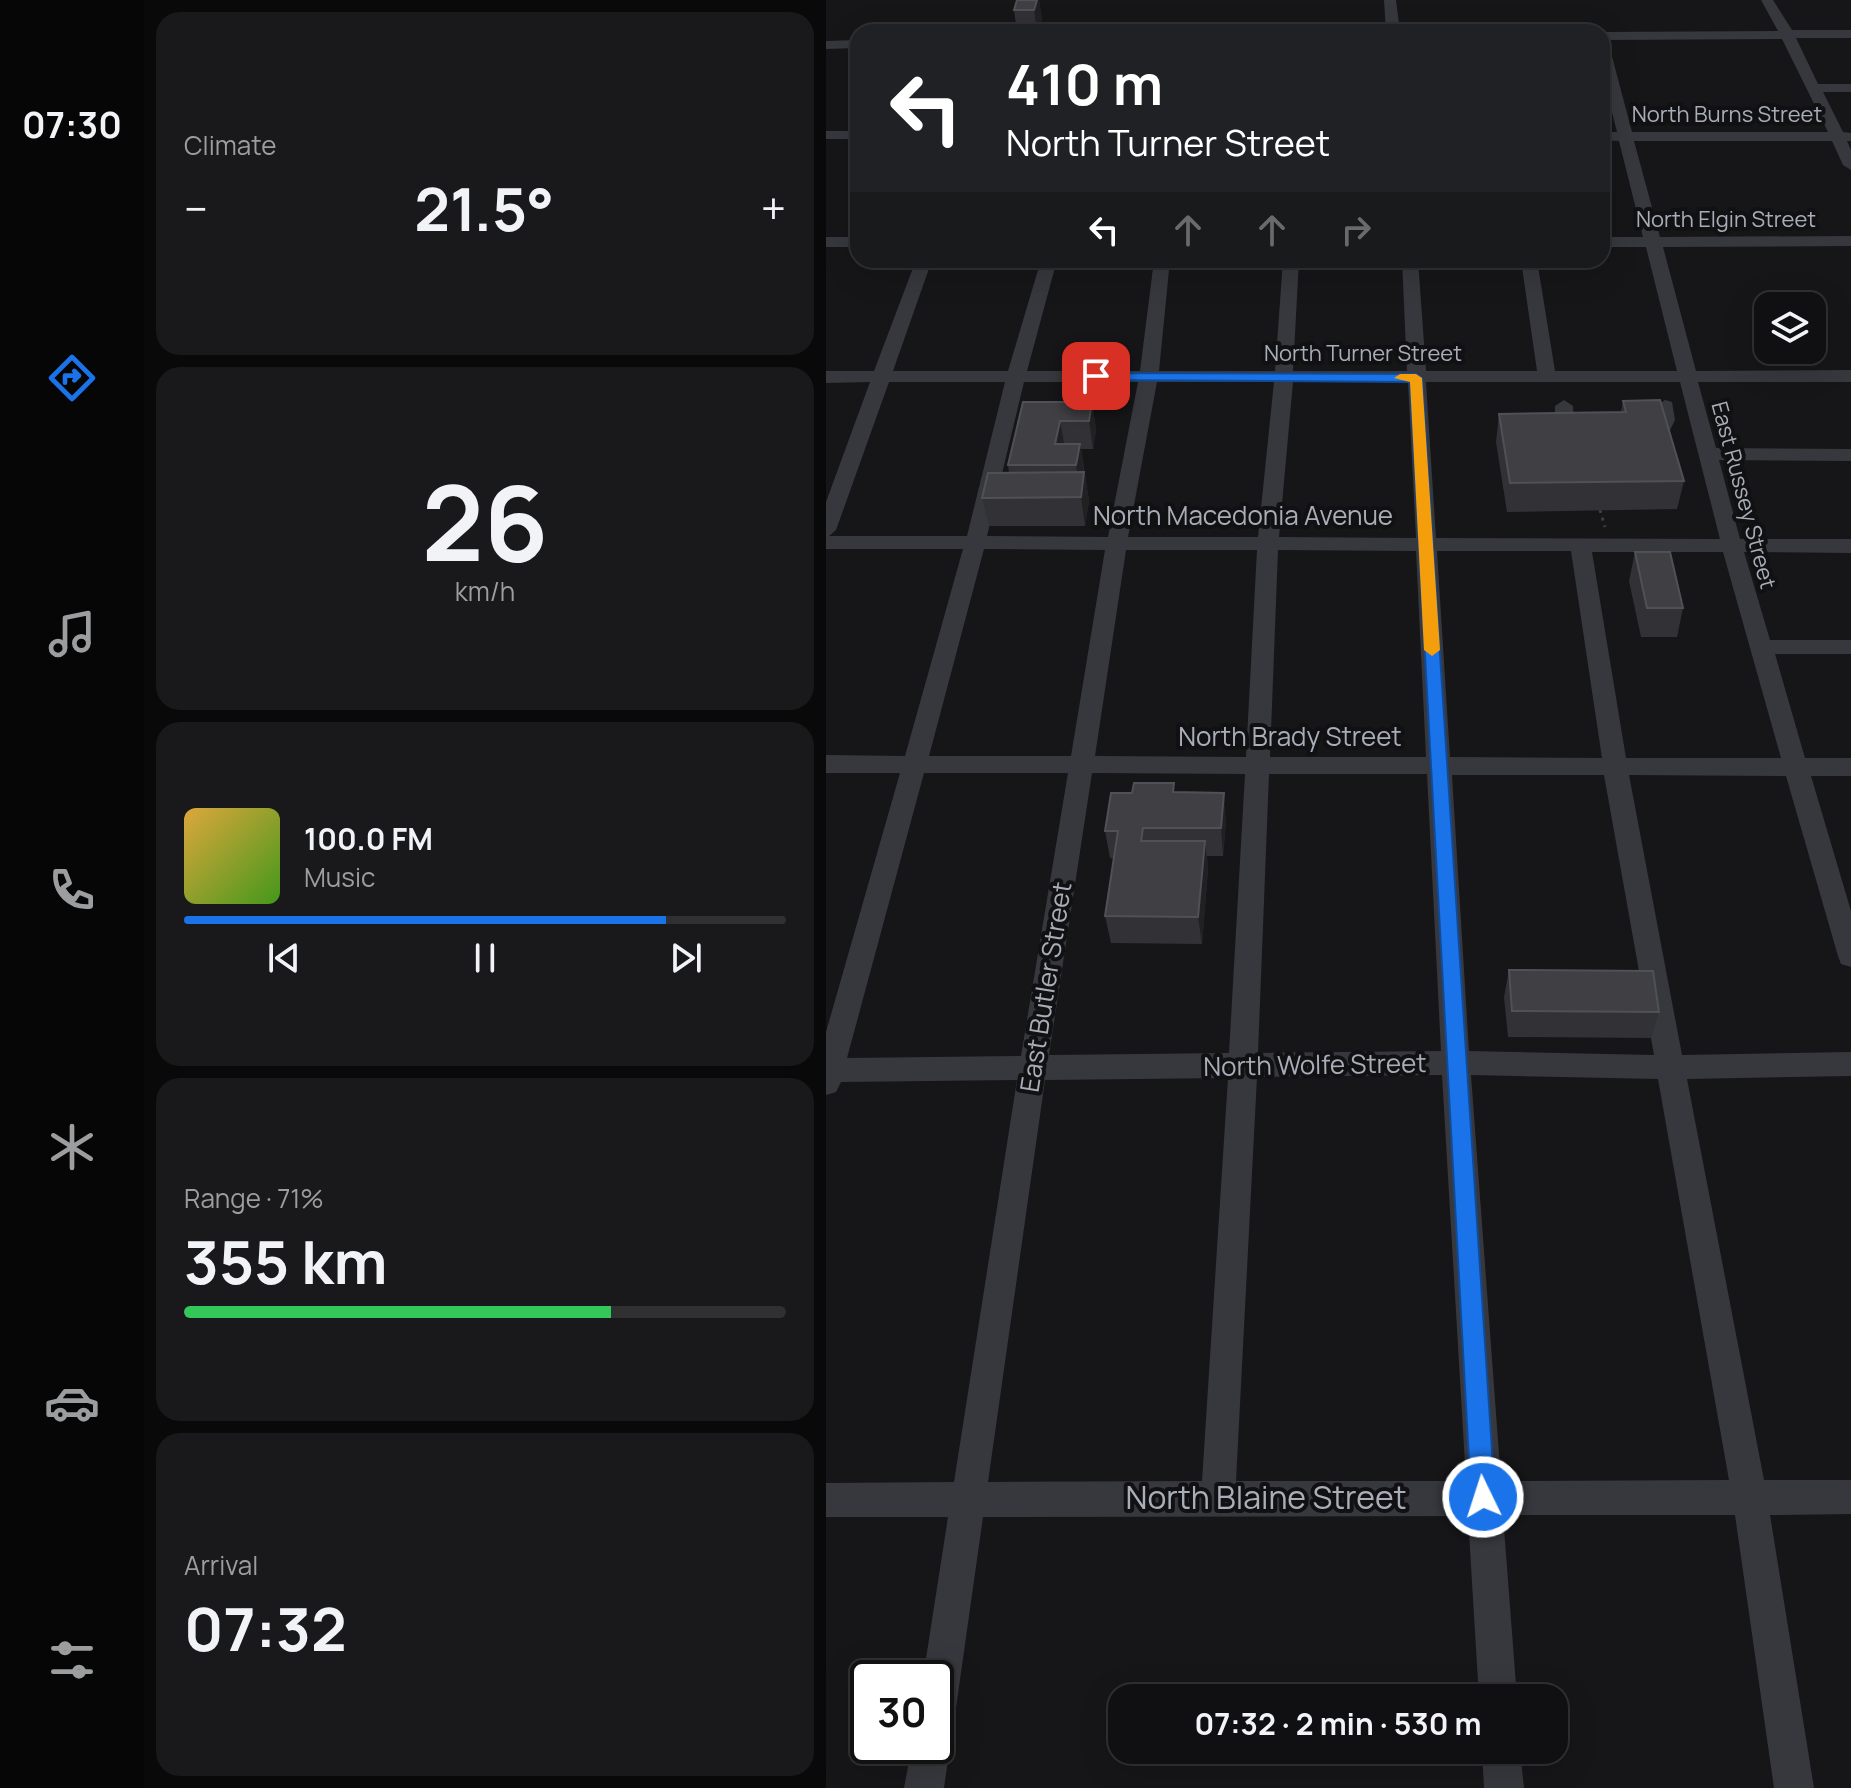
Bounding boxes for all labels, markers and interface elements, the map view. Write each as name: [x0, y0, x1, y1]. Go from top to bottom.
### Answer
text: 410 m: [1006, 45, 1163, 122]
icon: left: [874, 56, 978, 160]
street label: North Burns Street: [1632, 99, 1822, 129]
text: 07:30: [22, 100, 122, 149]
text: North Turner Street: [1006, 118, 1330, 167]
text: Climate: [184, 127, 276, 163]
text: 21.5°: [414, 167, 554, 249]
text: −: [184, 178, 208, 238]
text: +: [761, 178, 786, 238]
street label: North Elgin Street: [1636, 204, 1816, 234]
icon: left: [1082, 208, 1126, 252]
icon: ahead: [1166, 208, 1210, 252]
icon: ahead: [1250, 208, 1294, 252]
icon: right: [1334, 208, 1378, 252]
map controls: [1754, 292, 1826, 364]
button: layers: [1754, 292, 1826, 364]
street label: North Turner Street: [1264, 338, 1462, 368]
pin: [1062, 342, 1130, 410]
icon: directions: [44, 350, 100, 406]
icon: arrive: [1074, 354, 1118, 398]
street label: East Russey Street: [1705, 398, 1783, 592]
text: 26: [422, 450, 548, 592]
street label: North Macedonia Avenue: [1093, 497, 1393, 533]
text: km/h: [455, 573, 515, 609]
icon: music: [44, 606, 100, 662]
street label: North Brady Street: [1178, 718, 1402, 754]
text: 100.0 FM: [304, 818, 433, 859]
text: Music: [304, 859, 375, 895]
icon: phone: [44, 862, 100, 918]
street label: East Butler Street: [1011, 879, 1079, 1095]
icon: previous: [262, 936, 306, 980]
icon: pause: [463, 936, 507, 980]
icon: next: [664, 936, 708, 980]
street label: North Wolfe Street: [1203, 1044, 1427, 1084]
icon: climate: [44, 1119, 100, 1175]
text: Range · 71%: [184, 1180, 324, 1216]
text: 355 km: [184, 1220, 387, 1302]
icon: car: [44, 1375, 100, 1431]
position arrow: [1441, 1455, 1525, 1539]
street label: North Blaine Street: [1126, 1475, 1406, 1519]
text: Arrival: [184, 1547, 258, 1583]
text: 07:32: [184, 1587, 347, 1669]
icon: filters: [44, 1632, 100, 1688]
speed limit sign: 30: [850, 1660, 954, 1764]
text: 07:32 · 2 min · 530 m: [1194, 1703, 1482, 1744]

